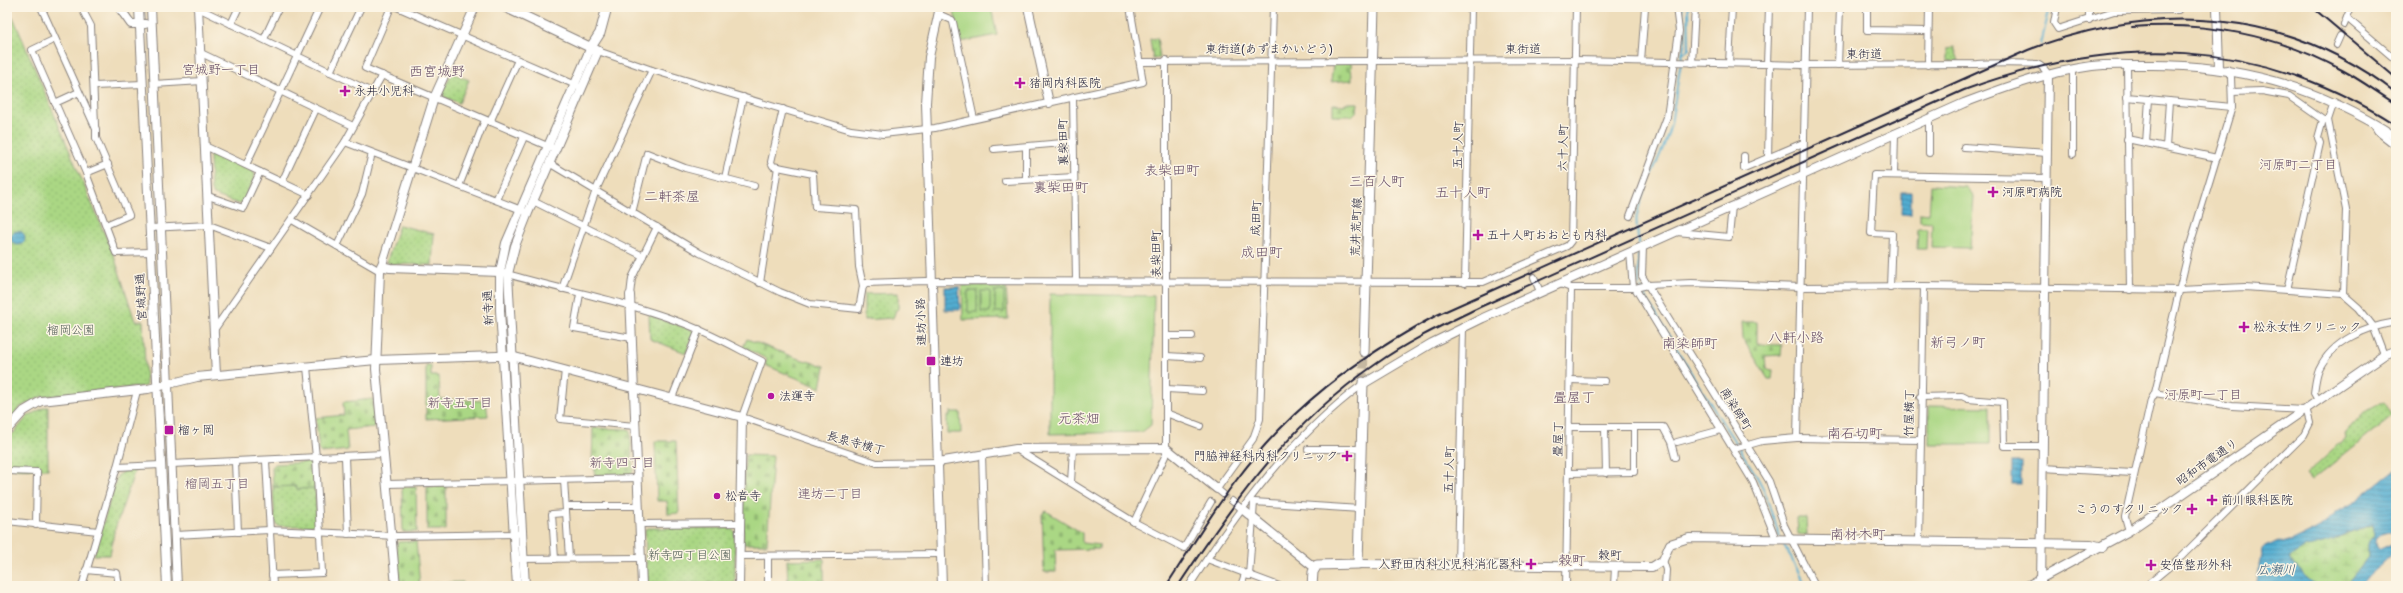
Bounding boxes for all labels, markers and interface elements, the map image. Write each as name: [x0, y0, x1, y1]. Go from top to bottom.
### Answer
street label: 東街道(あずまかいどう): [1205, 41, 1333, 56]
street label: 東街道: [1505, 41, 1541, 56]
street label: 東街道: [1846, 46, 1882, 61]
district label: 宮城野一丁目: [182, 61, 260, 78]
district label: 西宮城野: [409, 62, 465, 80]
place label: 猪岡内科医院: [1029, 75, 1101, 90]
marker: 猪岡内科医院: [1014, 77, 1026, 89]
place label: 永井小児科: [354, 83, 414, 98]
marker: 永井小児科: [339, 85, 351, 97]
street label: 裏柴田町: [1055, 118, 1070, 166]
street label: 五十人町: [1450, 121, 1465, 169]
street label: 六十人町: [1555, 124, 1570, 172]
district label: 河原町二丁目: [2259, 156, 2337, 173]
district label: 表柴田町: [1144, 161, 1200, 179]
district label: 三百人町: [1349, 172, 1405, 190]
district label: 裏柴田町: [1033, 178, 1089, 196]
district label: 五十人町: [1435, 183, 1491, 201]
place label: 河原町病院: [2002, 184, 2062, 199]
marker: 河原町病院: [1987, 186, 1999, 198]
district label: 二軒茶屋: [644, 187, 700, 205]
street label: 荒井荒町線: [1347, 197, 1364, 257]
street label: 成田町: [1247, 200, 1264, 236]
place label: 五十人町おおとも内科: [1487, 227, 1607, 242]
marker: 五十人町おおとも内科: [1472, 229, 1484, 241]
street label: 表柴田町: [1148, 230, 1163, 278]
district label: 成田町: [1241, 243, 1283, 261]
street label: 宮城野通: [132, 273, 149, 321]
street label: 新寺通: [479, 290, 496, 326]
street label: 連坊小路: [912, 298, 929, 346]
place label: 松永女性クリニック: [2253, 319, 2361, 334]
marker: 松永女性クリニック: [2238, 321, 2250, 333]
park label: 榴岡公園: [47, 322, 95, 337]
district label: 八軒小路: [1768, 328, 1824, 346]
district label: 新弓ノ町: [1930, 333, 1986, 351]
district label: 南染師町: [1662, 334, 1718, 352]
place label: 連坊: [940, 353, 964, 368]
marker: 連坊: [925, 355, 937, 367]
street label: 南染師町: [1717, 384, 1756, 433]
district label: 河原町一丁目: [2164, 386, 2242, 403]
place label: 法運寺: [779, 388, 815, 403]
district label: 畳屋丁: [1553, 388, 1595, 406]
street label: 竹屋横丁: [1901, 389, 1916, 437]
marker: 法運寺: [766, 391, 776, 401]
district label: 新寺五丁目: [427, 394, 493, 411]
district label: 元茶畑: [1058, 409, 1100, 427]
street label: 畳屋丁: [1550, 421, 1565, 457]
place label: 榴ヶ岡: [178, 422, 214, 437]
marker: 榴ヶ岡: [163, 424, 175, 436]
district label: 南石切町: [1827, 424, 1883, 442]
street label: 長泉寺横丁: [825, 428, 887, 458]
street label: 昭和市電通り: [2173, 435, 2241, 488]
street label: 五十人町: [1440, 446, 1457, 494]
place label: 門脇神経科内科クリニック: [1194, 448, 1338, 463]
marker: 門脇神経科内科クリニック: [1341, 450, 1353, 462]
district label: 新寺四丁目: [589, 454, 655, 471]
district label: 榴岡五丁目: [184, 475, 250, 492]
district label: 連坊二丁目: [797, 485, 863, 502]
place label: 松音寺: [725, 488, 761, 503]
marker: 松音寺: [712, 491, 722, 501]
place label: 前川眼科医院: [2221, 492, 2293, 507]
marker: 前川眼科医院: [2206, 494, 2218, 506]
place label: こうのすクリニック: [2075, 501, 2183, 516]
marker: こうのすクリニック: [2186, 503, 2198, 515]
district label: 南材木町: [1830, 525, 1886, 543]
park label: 新寺四丁目公園: [648, 547, 732, 562]
street label: 穀町: [1598, 547, 1622, 562]
district label: 穀町: [1558, 551, 1586, 569]
place label: 入野田内科小児科消化器科: [1378, 556, 1522, 571]
place label: 安倍整形外科: [2160, 557, 2232, 572]
marker: 入野田内科小児科消化器科: [1525, 558, 1537, 570]
marker: 安倍整形外科: [2145, 559, 2157, 571]
water label: 広瀬川: [2256, 561, 2296, 578]

